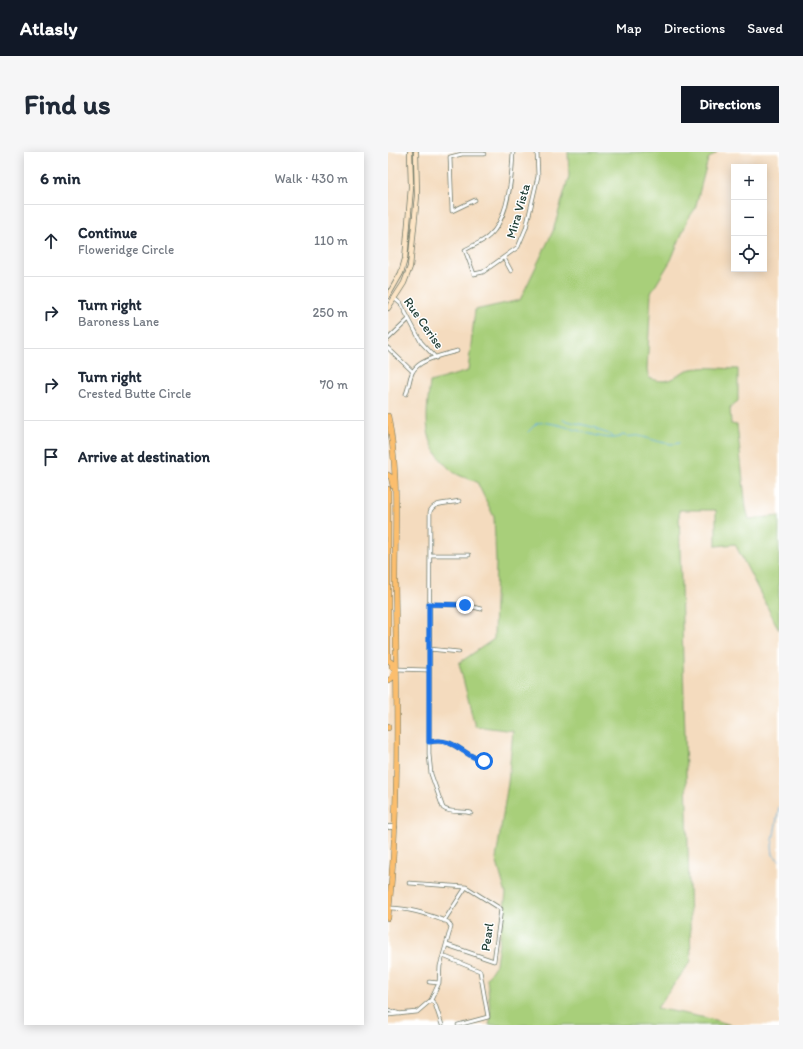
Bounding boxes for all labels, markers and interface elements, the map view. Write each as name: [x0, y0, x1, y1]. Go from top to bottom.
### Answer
text: Atlasly: [20, 17, 77, 40]
text: Map: [616, 20, 642, 37]
text: Directions: [664, 20, 725, 37]
text: Saved: [747, 20, 783, 37]
button: Directions: [681, 86, 779, 123]
text: Find us: [24, 87, 111, 121]
map controls: [731, 164, 767, 272]
button: +: [731, 164, 767, 200]
text: 6 min: [40, 168, 81, 188]
text: Walk · 430 m: [275, 171, 348, 186]
street label: Mira Vista: [503, 182, 533, 240]
button: −: [731, 200, 767, 236]
text: Continue: [78, 224, 137, 242]
icon: ahead: [40, 230, 62, 252]
text: 110 m: [314, 233, 348, 248]
button: locate: [731, 236, 767, 272]
text: Floweridge Circle: [78, 242, 174, 257]
street label: Rue Cerise: [401, 294, 447, 352]
text: Turn right: [78, 296, 142, 314]
icon: right: [40, 302, 62, 324]
text: 250 m: [312, 305, 348, 320]
text: Baroness Lane: [78, 314, 159, 329]
text: Turn right: [78, 368, 142, 386]
icon: right: [40, 374, 62, 396]
text: 70 m: [320, 377, 348, 392]
text: Crested Butte Circle: [78, 386, 191, 401]
icon: arrive: [40, 446, 62, 468]
text: Arrive at destination: [78, 448, 210, 466]
route end: [456, 596, 474, 614]
route start: [475, 752, 493, 770]
street label: Pearl: [478, 922, 496, 952]

